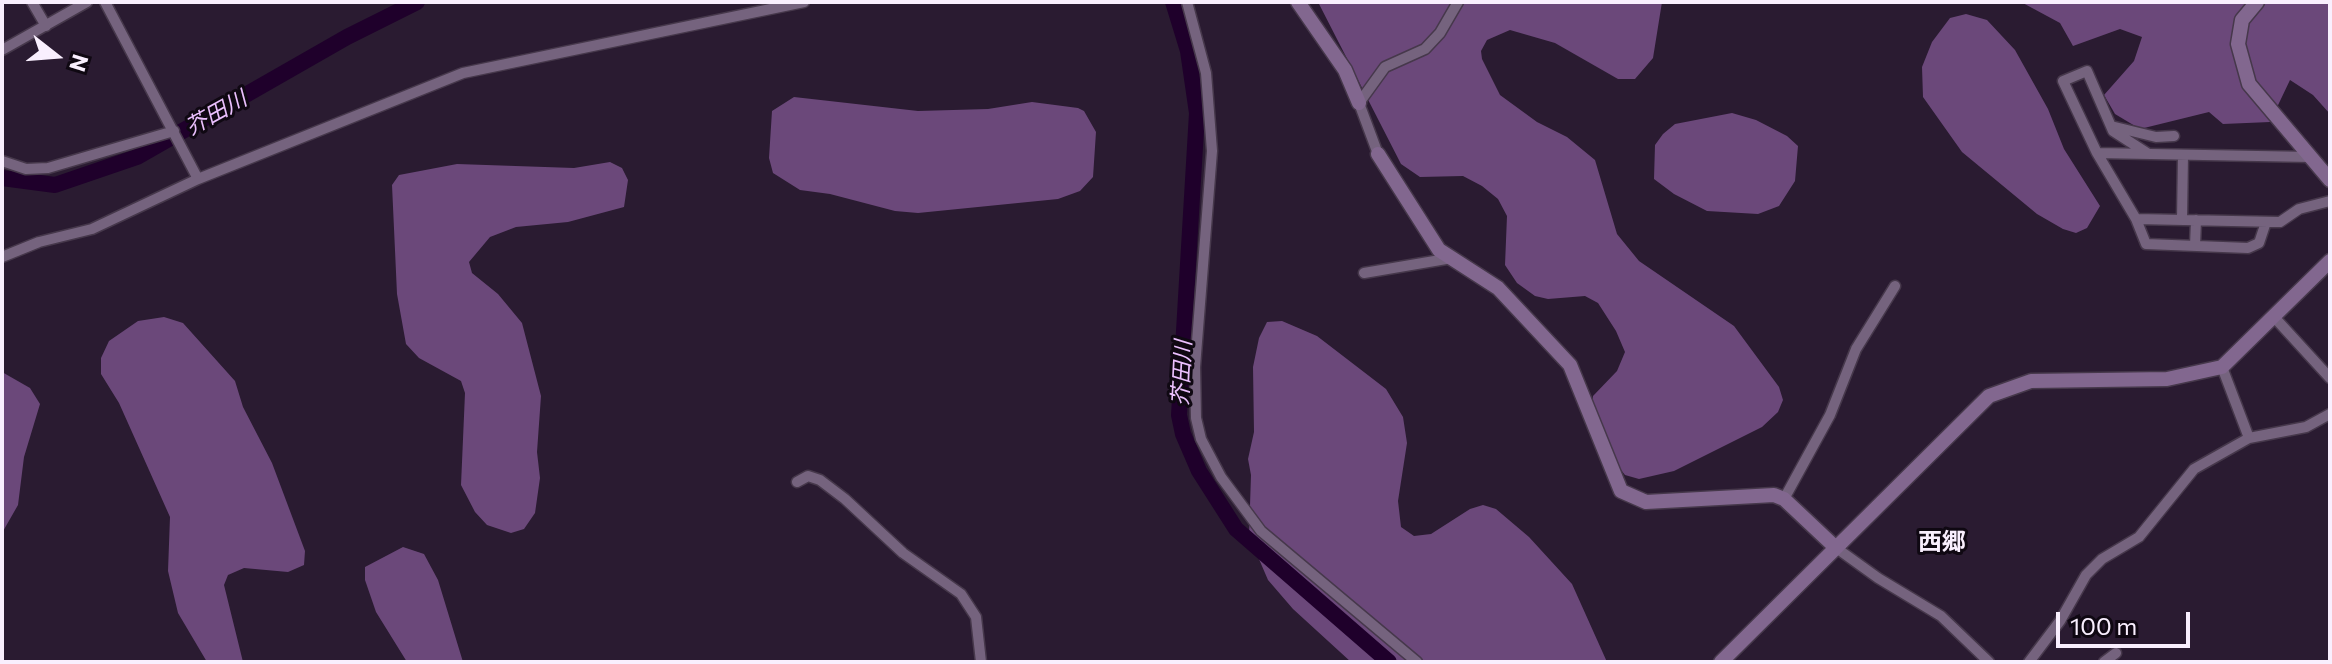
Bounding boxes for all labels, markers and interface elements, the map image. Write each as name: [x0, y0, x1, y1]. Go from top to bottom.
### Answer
north arrow: [16, 16, 96, 96]
text: N: [64, 51, 95, 75]
water label: 芥田川: [181, 85, 251, 141]
water label: 芥田川: [1167, 339, 1197, 407]
district label: 西郷: [1918, 528, 1966, 556]
scale bar: [2060, 596, 2194, 646]
text: 100 m: [2070, 611, 2137, 640]

